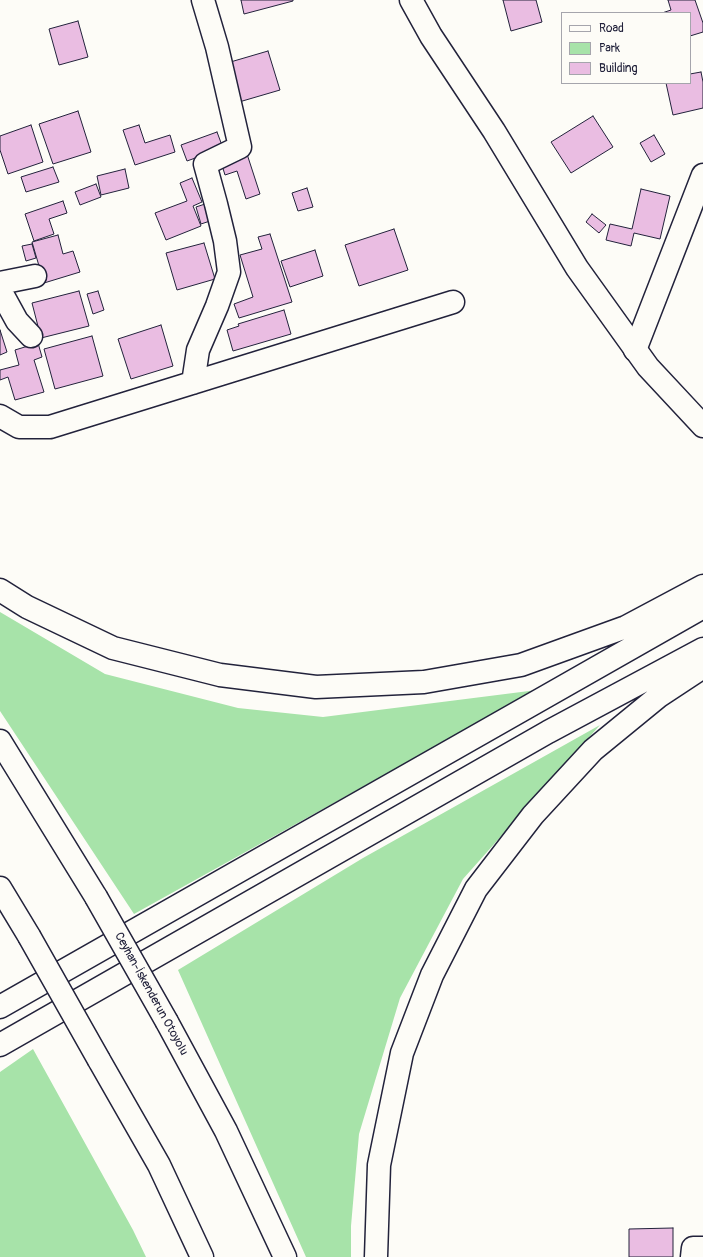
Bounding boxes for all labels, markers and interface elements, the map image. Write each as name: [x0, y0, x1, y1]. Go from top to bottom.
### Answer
legend: [561, 12, 691, 84]
text: Road: [599, 21, 624, 36]
text: Park: [599, 41, 620, 56]
text: Building: [599, 61, 638, 76]
street label: Ceyhan-İskenderun Otoyolu: [111, 930, 191, 1058]

